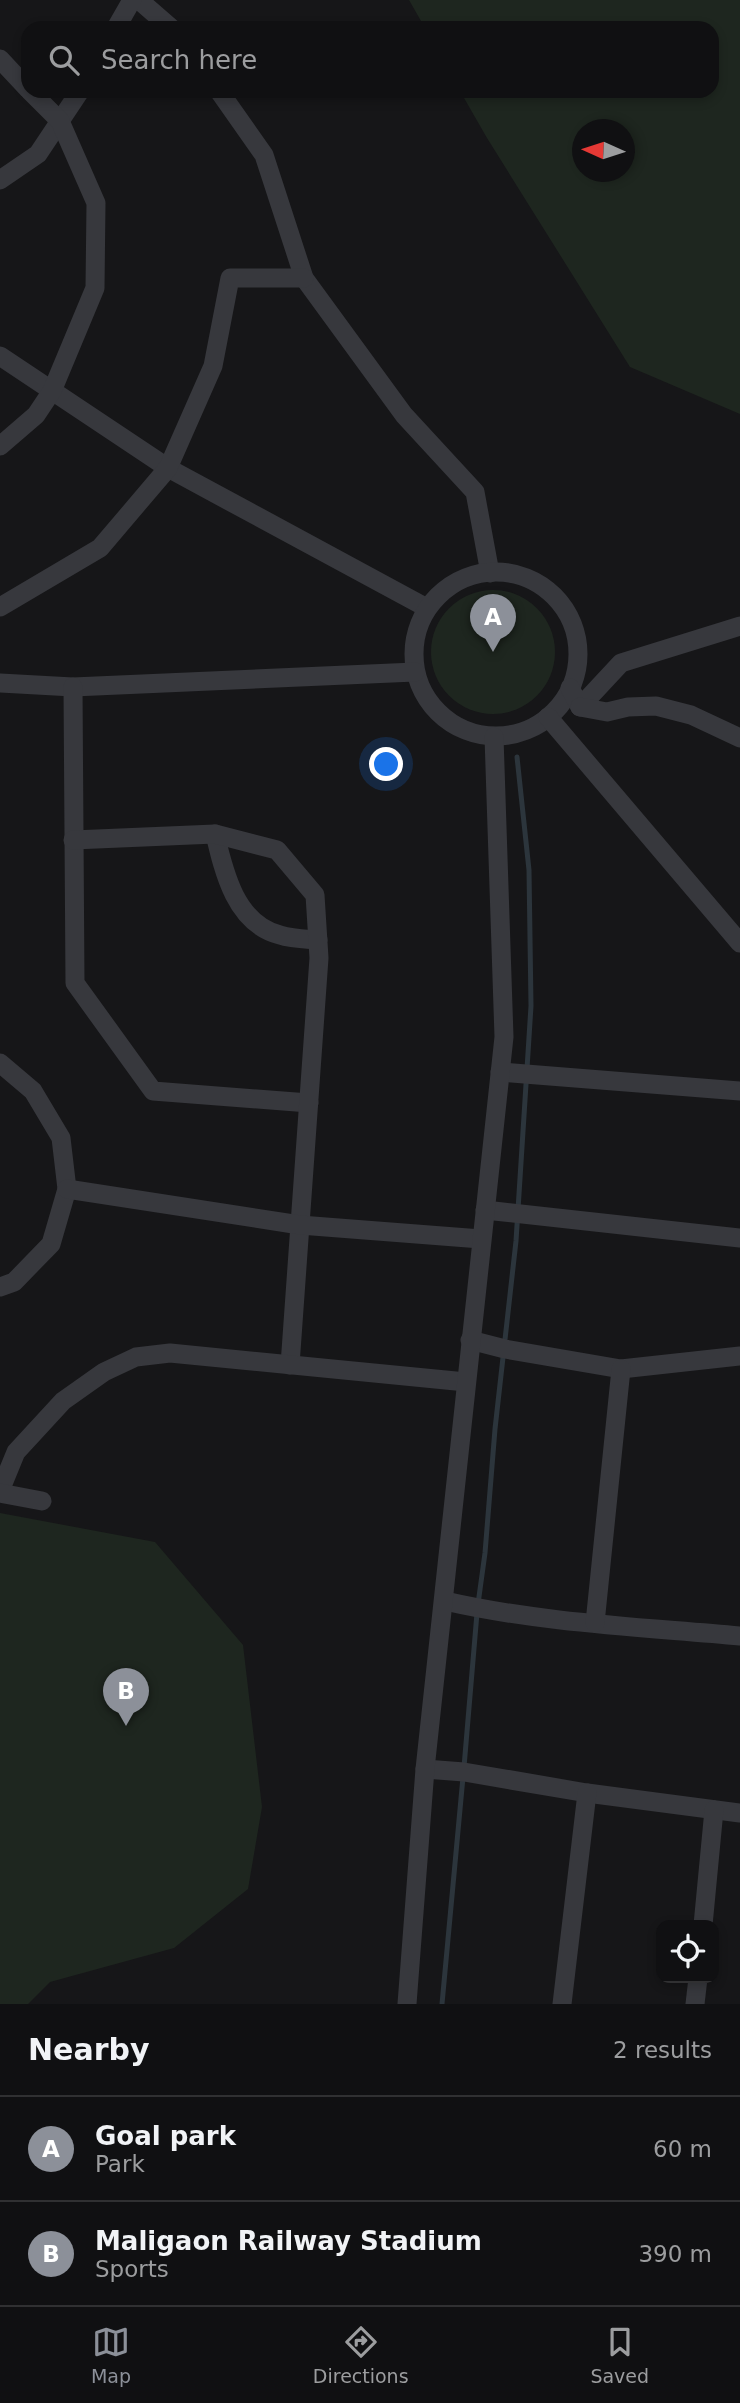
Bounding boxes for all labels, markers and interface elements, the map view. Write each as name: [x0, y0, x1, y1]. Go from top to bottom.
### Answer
search box: [21, 21, 719, 98]
icon: search: [45, 41, 83, 79]
text: Search here: [101, 45, 257, 75]
north arrow: [572, 119, 635, 182]
pin: A: [470, 594, 516, 652]
your location: [369, 747, 403, 781]
pin: B: [103, 1668, 149, 1726]
map controls: [656, 1920, 719, 1983]
button: locate: [656, 1920, 719, 1983]
text: Nearby: [28, 2032, 150, 2067]
text: 2 results: [613, 2037, 712, 2063]
text: Goal park: [95, 2121, 236, 2151]
text: A: [42, 2136, 60, 2162]
text: 60 m: [653, 2136, 712, 2162]
text: Park: [95, 2151, 145, 2177]
text: Maligaon Railway Stadium: [95, 2226, 482, 2256]
text: B: [42, 2241, 60, 2267]
text: 390 m: [638, 2241, 712, 2267]
text: Sports: [95, 2256, 169, 2282]
tab: Map: [91, 2323, 131, 2387]
tab: Directions: [313, 2323, 409, 2387]
tab: Saved: [590, 2323, 649, 2387]

